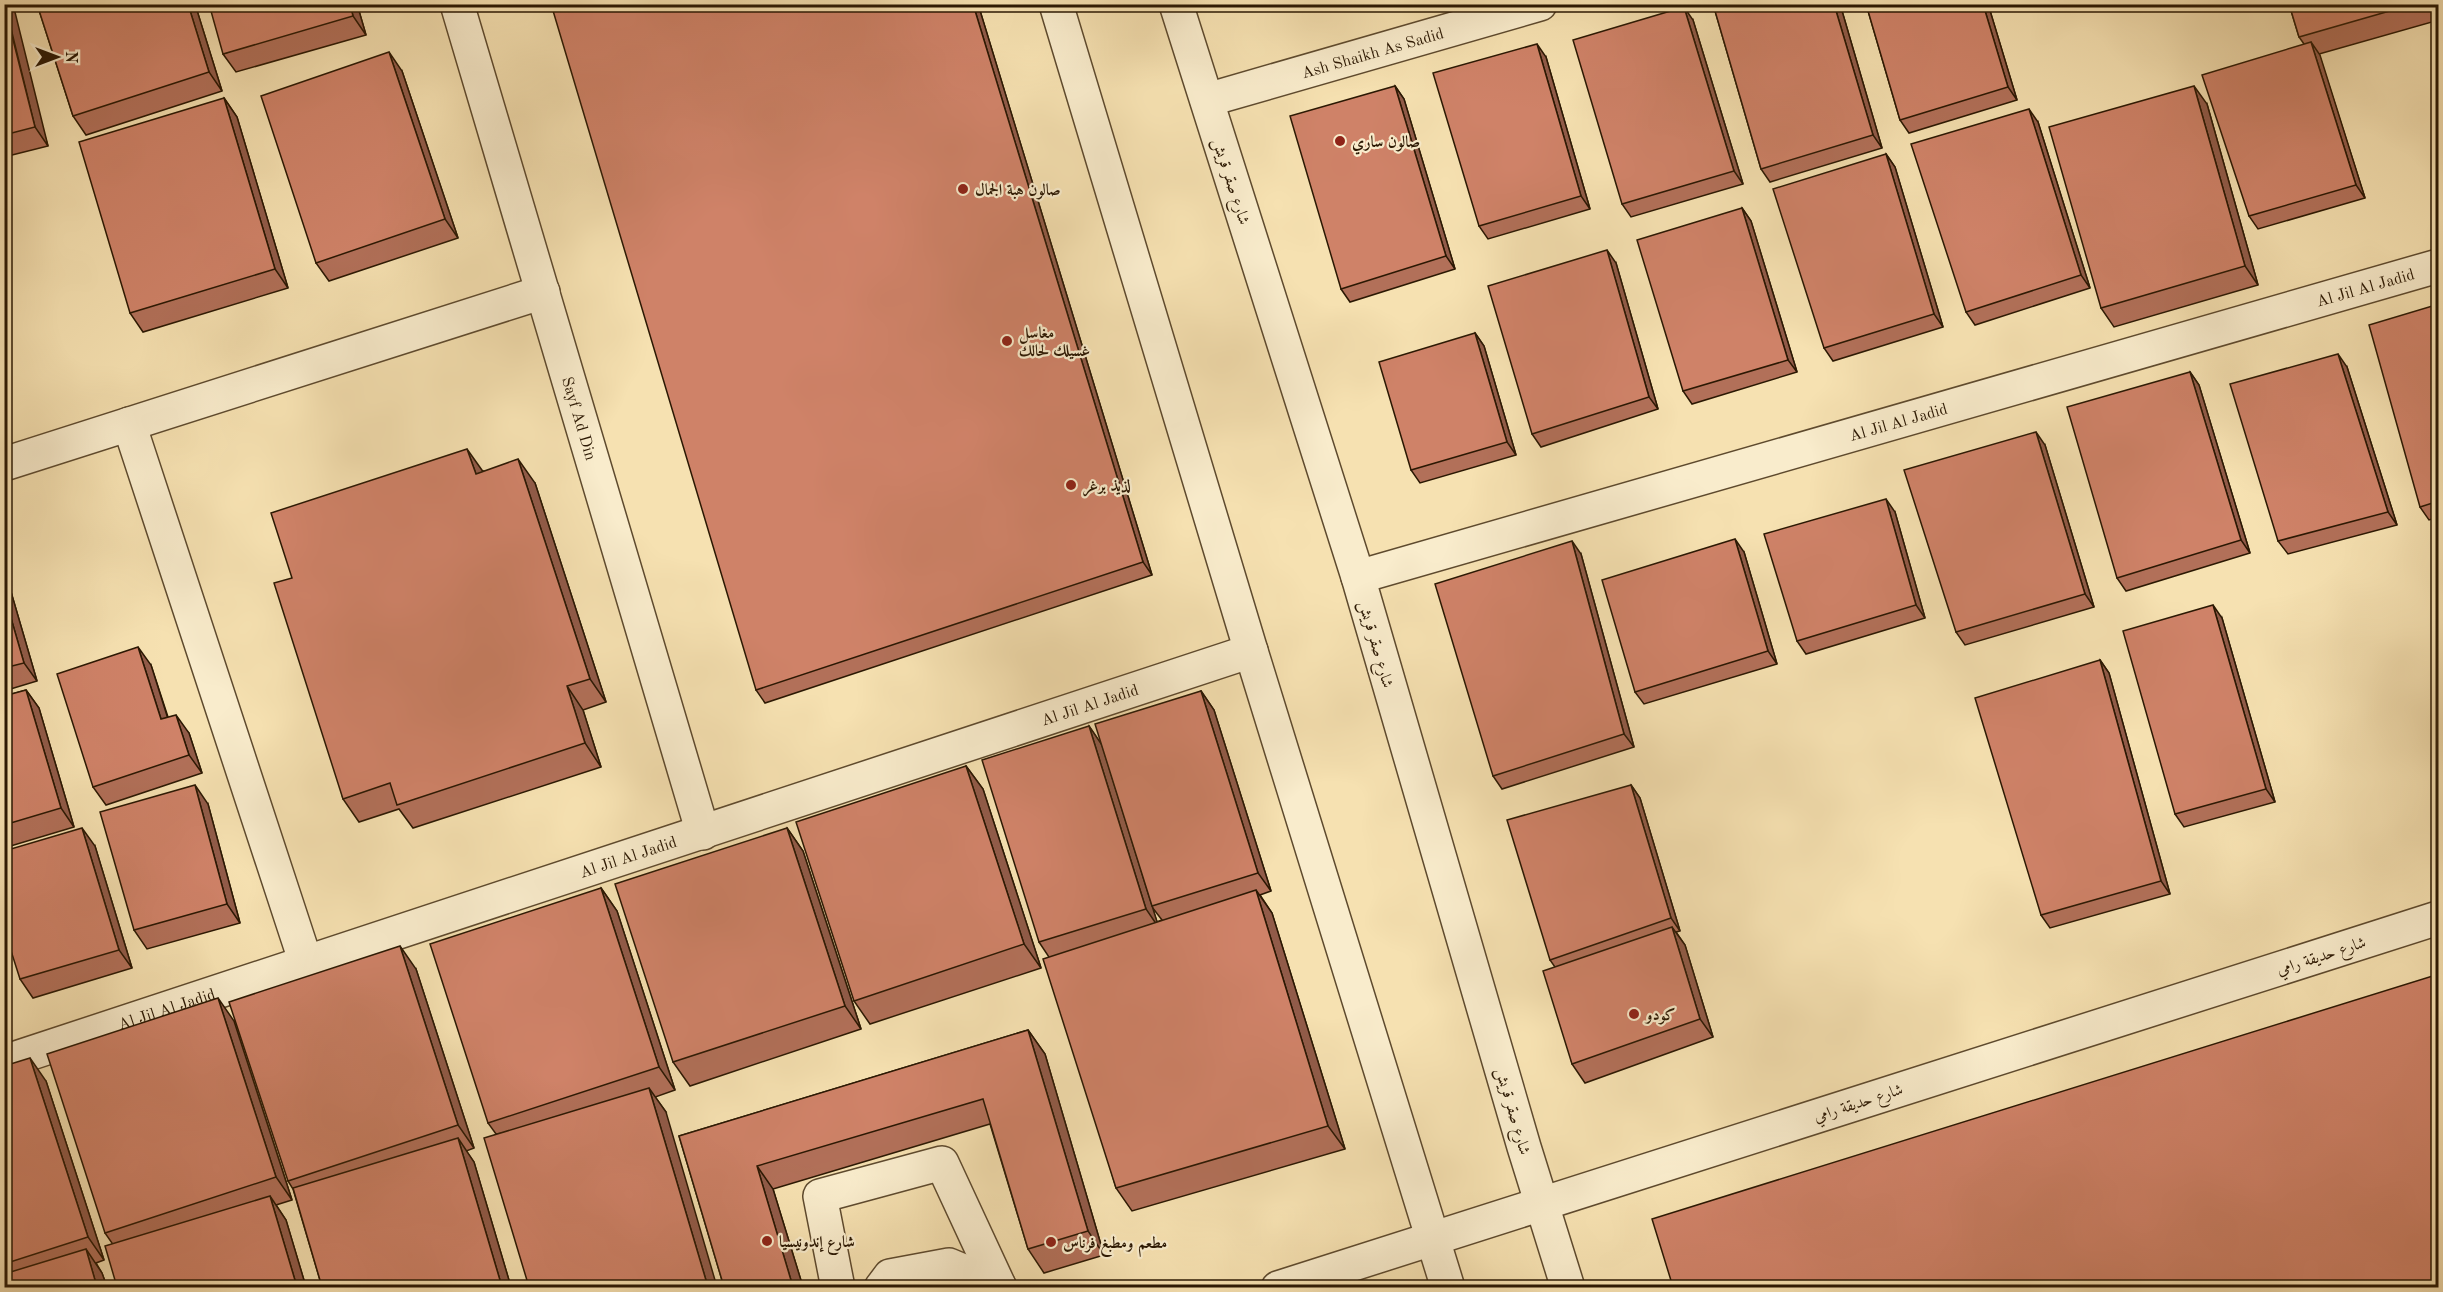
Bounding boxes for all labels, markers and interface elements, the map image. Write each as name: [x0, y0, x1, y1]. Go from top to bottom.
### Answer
street label: Ash Shaikh As Sadid: [1300, 26, 1446, 82]
north arrow: [27, 27, 87, 87]
text: N: [62, 51, 78, 64]
marker: صالون ساري: [1333, 134, 1347, 148]
place label: صالون ساري: [1352, 134, 1420, 155]
street label: شارع صقر قريش: [1205, 136, 1252, 228]
marker: صالون هبة الجمال: [956, 182, 970, 196]
place label: صالون هبة الجمال: [975, 182, 1061, 200]
street label: Al Jil Al Jadid: [2315, 267, 2417, 311]
place label: مغاسل غسيلك لحالك: [1019, 325, 1090, 360]
marker: مغاسل غسيلك لحالك: [1000, 334, 1014, 348]
street label: Sayf Ad Din: [558, 375, 598, 463]
street label: Al Jil Al Jadid: [1848, 402, 1950, 445]
marker: لذيذ برغر: [1064, 478, 1078, 492]
place label: لذيذ برغر: [1083, 479, 1131, 497]
street label: شارع صقر قريش: [1351, 599, 1395, 691]
street label: Al Jil Al Jadid: [1039, 683, 1141, 730]
street label: Al Jil Al Jadid: [578, 835, 679, 882]
street label: شارع حديقة رامي: [2275, 935, 2369, 983]
street label: Al Jil Al Jadid: [116, 987, 218, 1034]
marker: كودو: [1627, 1007, 1641, 1021]
place label: كودو: [1644, 1007, 1676, 1025]
street label: شارع صقر قريش: [1488, 1066, 1532, 1158]
street label: شارع حديقة رامي: [1812, 1082, 1906, 1130]
marker: شارع إندونيسيا: [760, 1234, 774, 1248]
place label: شارع إندونيسيا: [779, 1234, 855, 1255]
marker: مطعم ومطبغ فرناس: [1044, 1235, 1058, 1249]
place label: مطعم ومطبغ فرناس: [1063, 1235, 1167, 1258]

